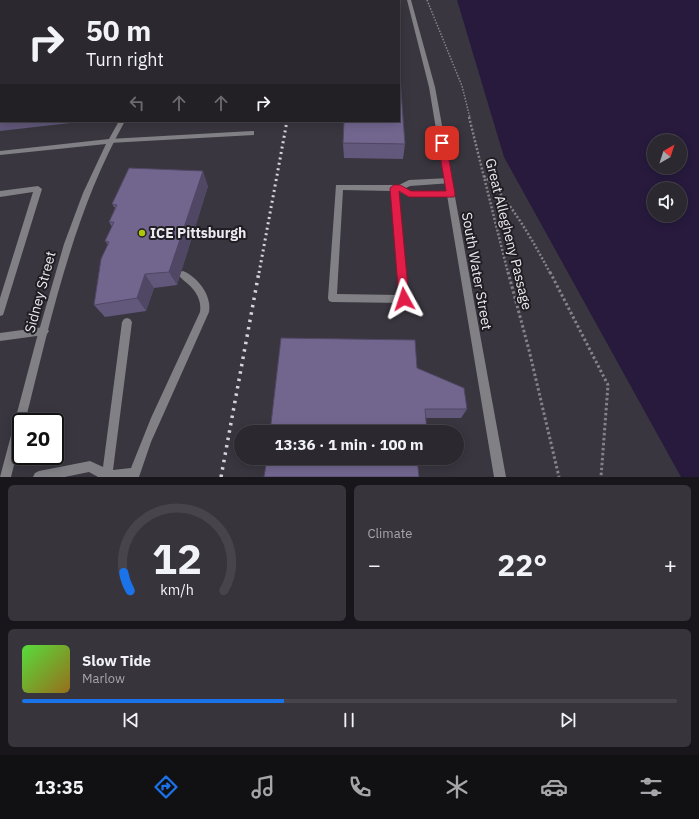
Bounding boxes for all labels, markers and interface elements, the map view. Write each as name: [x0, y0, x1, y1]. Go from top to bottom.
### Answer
text: 50 m: [86, 12, 151, 49]
icon: right: [20, 16, 72, 68]
text: Turn right: [86, 48, 164, 71]
icon: left: [126, 92, 148, 114]
icon: ahead: [168, 92, 190, 114]
icon: ahead: [210, 92, 232, 114]
icon: right: [252, 92, 274, 114]
pin: [425, 126, 459, 160]
icon: arrive: [431, 132, 453, 154]
north arrow: [647, 134, 687, 174]
map controls: [647, 134, 687, 222]
street label: Great Allegheny Passage: [481, 156, 537, 312]
button: sound: [647, 182, 687, 222]
street label: South Water Street: [458, 211, 496, 331]
place label: ICE Pittsburgh: [150, 224, 246, 242]
marker: ICE Pittsburgh: [137, 228, 147, 238]
street label: Sidney Street: [20, 249, 60, 335]
position arrow: [383, 278, 425, 320]
speed limit sign: 20: [12, 413, 64, 465]
text: 13:36 · 1 min · 100 m: [275, 435, 423, 454]
text: Climate: [368, 525, 412, 542]
text: 12: [152, 531, 202, 585]
text: 22°: [497, 545, 547, 584]
text: −: [368, 550, 381, 579]
text: +: [664, 550, 677, 579]
text: km/h: [160, 580, 194, 599]
text: Slow Tide: [82, 651, 151, 670]
text: Marlow: [82, 670, 125, 687]
icon: previous: [120, 709, 142, 731]
icon: pause: [338, 709, 360, 731]
icon: next: [557, 709, 579, 731]
icon: directions: [152, 773, 180, 801]
icon: music: [249, 773, 277, 801]
icon: phone: [346, 773, 374, 801]
icon: climate: [443, 773, 471, 801]
icon: car: [540, 773, 568, 801]
icon: filters: [637, 773, 665, 801]
text: 13:35: [34, 776, 84, 799]

